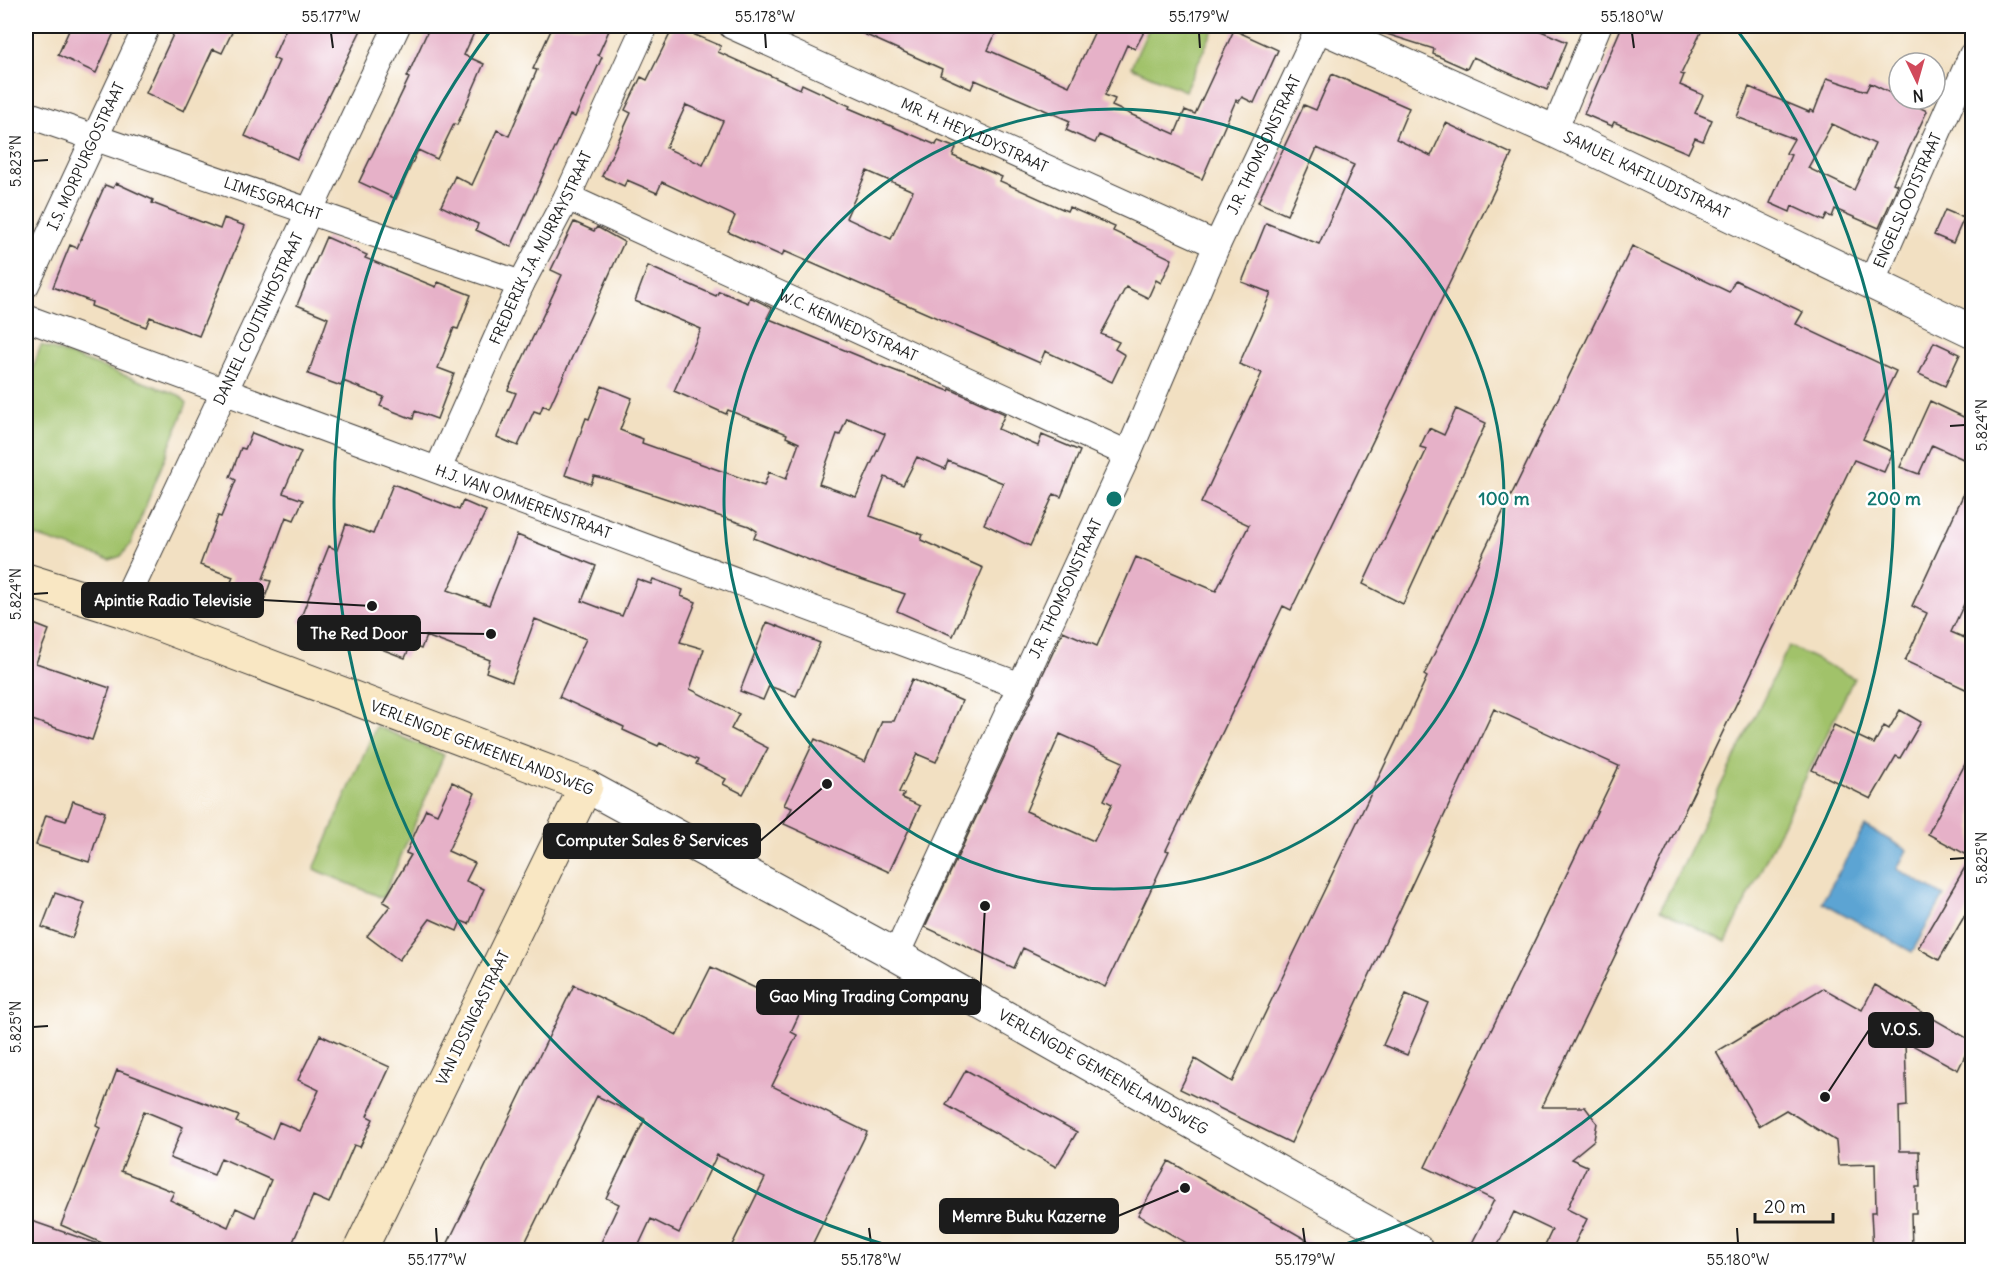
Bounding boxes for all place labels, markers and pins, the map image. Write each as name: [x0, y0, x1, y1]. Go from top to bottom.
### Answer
centre of rings: [1104, 489, 1124, 509]
callout: Apintie Radio Televisie: [82, 583, 263, 617]
callout: The Red Door: [298, 616, 420, 650]
callout: Computer Sales & Services: [544, 824, 760, 858]
callout: Gao Ming Trading Company: [757, 980, 980, 1014]
callout: V.O.S.: [1869, 1013, 1933, 1047]
callout: Memre Buku Kazerne: [940, 1199, 1118, 1233]

